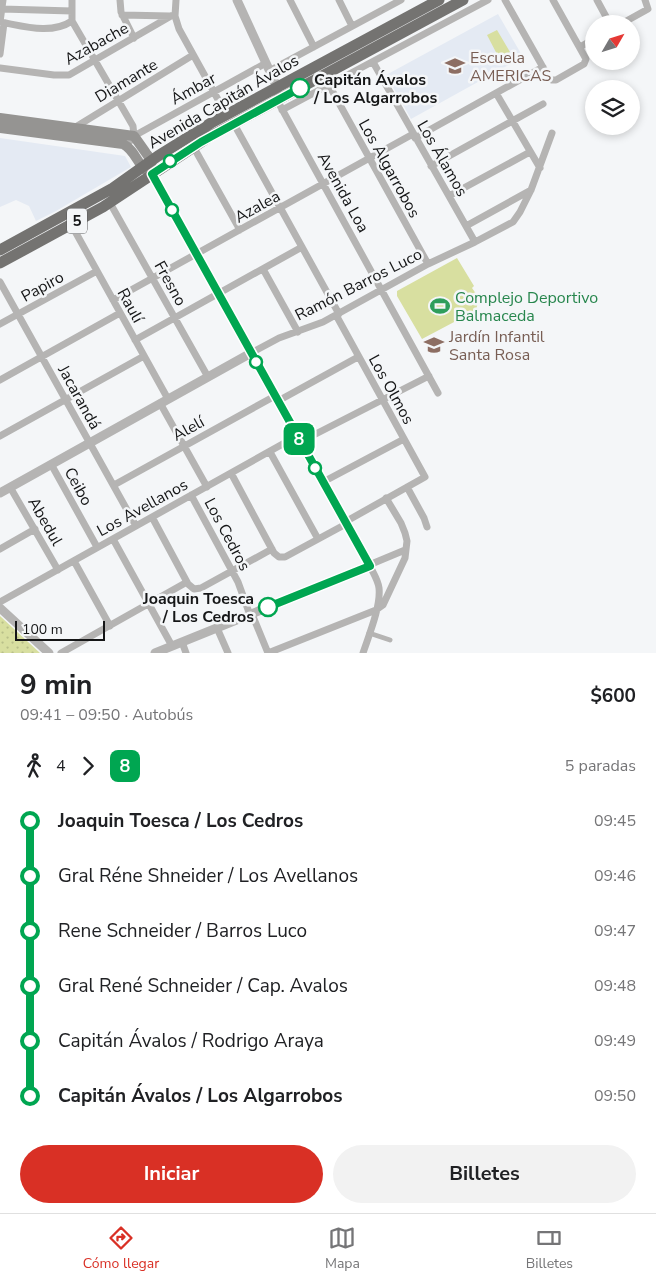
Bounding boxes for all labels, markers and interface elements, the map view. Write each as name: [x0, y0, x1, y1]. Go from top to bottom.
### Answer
north arrow: [585, 15, 640, 70]
map controls: [585, 15, 640, 135]
street label: Azabache: [60, 17, 133, 71]
place label: Escuela AMERICAS: [470, 47, 552, 87]
street label: Avenida Capitán Ávalos: [144, 50, 303, 154]
street label: Diamante: [91, 54, 162, 108]
school or university icon: Escuela AMERICAS: [444, 55, 466, 77]
street label: Ámbar: [167, 67, 220, 110]
place label: Capitán Ávalos / Los Algarrobos: [313, 69, 437, 109]
marker: Capitán Ávalos / Los Algarrobos: [290, 78, 310, 98]
button: layers: [585, 80, 640, 135]
street label: Los Algarrobos: [353, 115, 425, 222]
street label: Los Álamos: [411, 116, 473, 201]
street label: Avenida Loa: [312, 148, 374, 237]
unlabelled marker: [163, 154, 177, 168]
street label: Azalea: [231, 185, 284, 228]
unlabelled marker: [165, 203, 179, 217]
road number: 5: [67, 208, 87, 234]
street label: Ramón Barros Luco: [291, 243, 426, 326]
street label: Fresno: [149, 257, 192, 310]
street label: Papiro: [17, 266, 68, 308]
street label: Raulí: [112, 284, 149, 328]
place label: Complejo Deportivo Balmaceda: [455, 287, 598, 327]
sports icon: Complejo Deportivo Balmaceda: [429, 295, 451, 317]
place label: Jardín Infantil Santa Rosa: [448, 326, 545, 366]
school or university icon: Jardín Infantil Santa Rosa: [423, 334, 445, 356]
street label: Los Olmos: [363, 351, 419, 428]
unlabelled marker: [249, 355, 263, 369]
street label: Jacarandá: [52, 360, 106, 434]
street label: Alelí: [169, 411, 209, 447]
line badge: 8: [283, 423, 315, 455]
text: 8: [294, 427, 304, 451]
unlabelled marker: [308, 461, 322, 475]
street label: Ceibo: [59, 463, 98, 510]
street label: Los Avellanos: [93, 474, 192, 542]
street label: Abedul: [22, 493, 68, 550]
street label: Los Cedros: [199, 494, 256, 575]
place label: Joaquin Toesca / Los Cedros: [142, 588, 254, 628]
marker: Joaquin Toesca / Los Cedros: [258, 597, 278, 617]
scale bar: [15, 618, 105, 641]
text: 100 m: [22, 620, 63, 639]
text: 9 min: [20, 666, 92, 704]
text: $600: [590, 683, 636, 709]
text: 09:41 – 09:50 · Autobús: [20, 704, 193, 726]
icon: walk: [20, 752, 48, 780]
icon: forward: [74, 752, 102, 780]
text: 8: [120, 754, 130, 778]
text: 4: [56, 755, 66, 777]
text: 5 paradas: [565, 755, 636, 777]
text: Joaquin Toesca / Los Cedros: [58, 808, 303, 834]
text: 09:45: [594, 810, 636, 832]
text: Gral Réne Shneider / Los Avellanos: [58, 863, 358, 889]
text: 09:46: [594, 865, 636, 887]
text: Rene Schneider / Barros Luco: [58, 918, 307, 944]
text: 09:47: [594, 920, 636, 942]
text: Gral René Schneider / Cap. Avalos: [58, 973, 348, 999]
text: 09:48: [594, 975, 636, 997]
text: Capitán Ávalos / Rodrigo Araya: [58, 1028, 324, 1054]
text: 09:49: [594, 1030, 636, 1052]
text: Capitán Ávalos / Los Algarrobos: [58, 1083, 343, 1109]
text: 09:50: [594, 1085, 636, 1107]
button: Iniciar: [20, 1145, 323, 1203]
button: Billetes: [333, 1145, 636, 1203]
tab: Cómo llegar: [83, 1224, 159, 1273]
tab: Mapa: [325, 1224, 360, 1273]
tab: Billetes: [526, 1224, 573, 1273]

